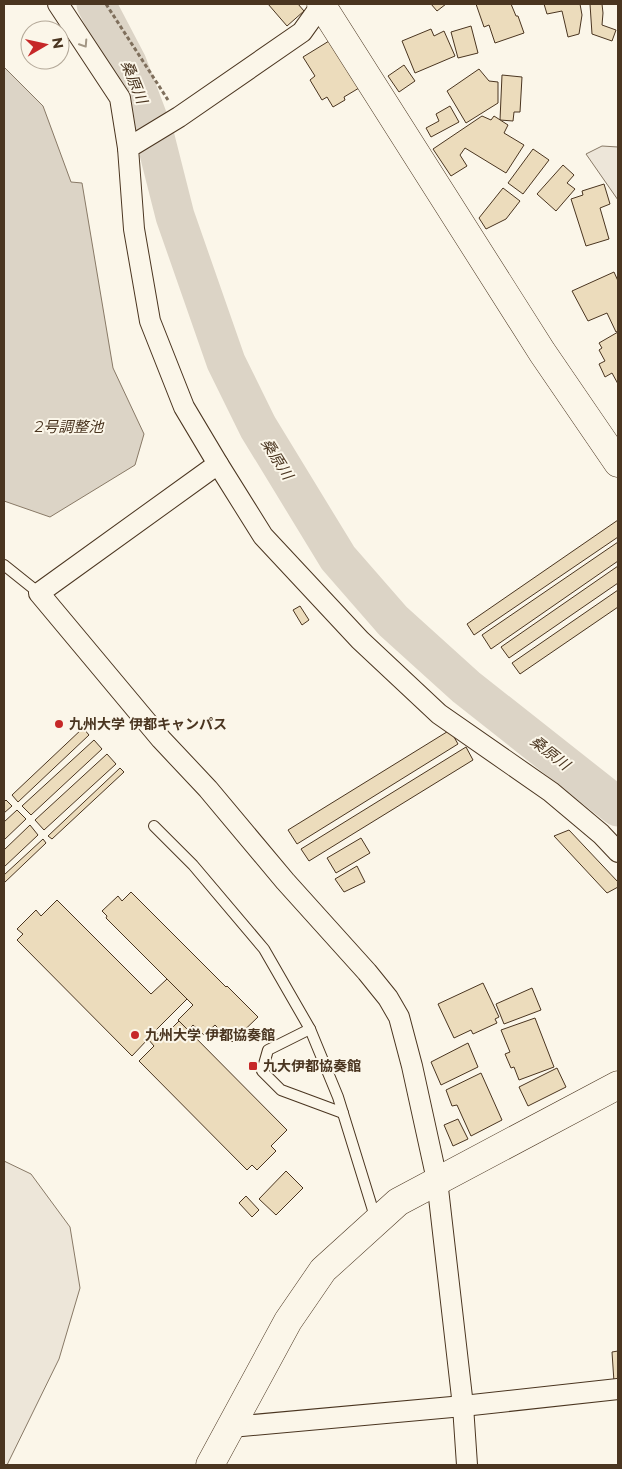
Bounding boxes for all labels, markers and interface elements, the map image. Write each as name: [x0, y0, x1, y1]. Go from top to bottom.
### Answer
north arrow: [20, 20, 70, 70]
text: N: [48, 36, 68, 50]
one-way arrow: [78, 39, 88, 48]
water label: 桑原川: [117, 57, 152, 108]
water label: 2号調整池: [34, 417, 105, 436]
water label: 桑原川: [257, 435, 298, 485]
place label: 九州大学 伊都キャンパス: [69, 715, 227, 733]
marker: 九州大学 伊都キャンパス: [53, 718, 65, 730]
water label: 桑原川: [527, 731, 575, 775]
place label: 九州大学 伊都協奏館: [145, 1026, 275, 1044]
marker: 九州大学 伊都協奏館: [129, 1029, 141, 1041]
place label: 九大伊都協奏館: [263, 1057, 361, 1075]
marker: 九大伊都協奏館: [247, 1060, 259, 1072]

